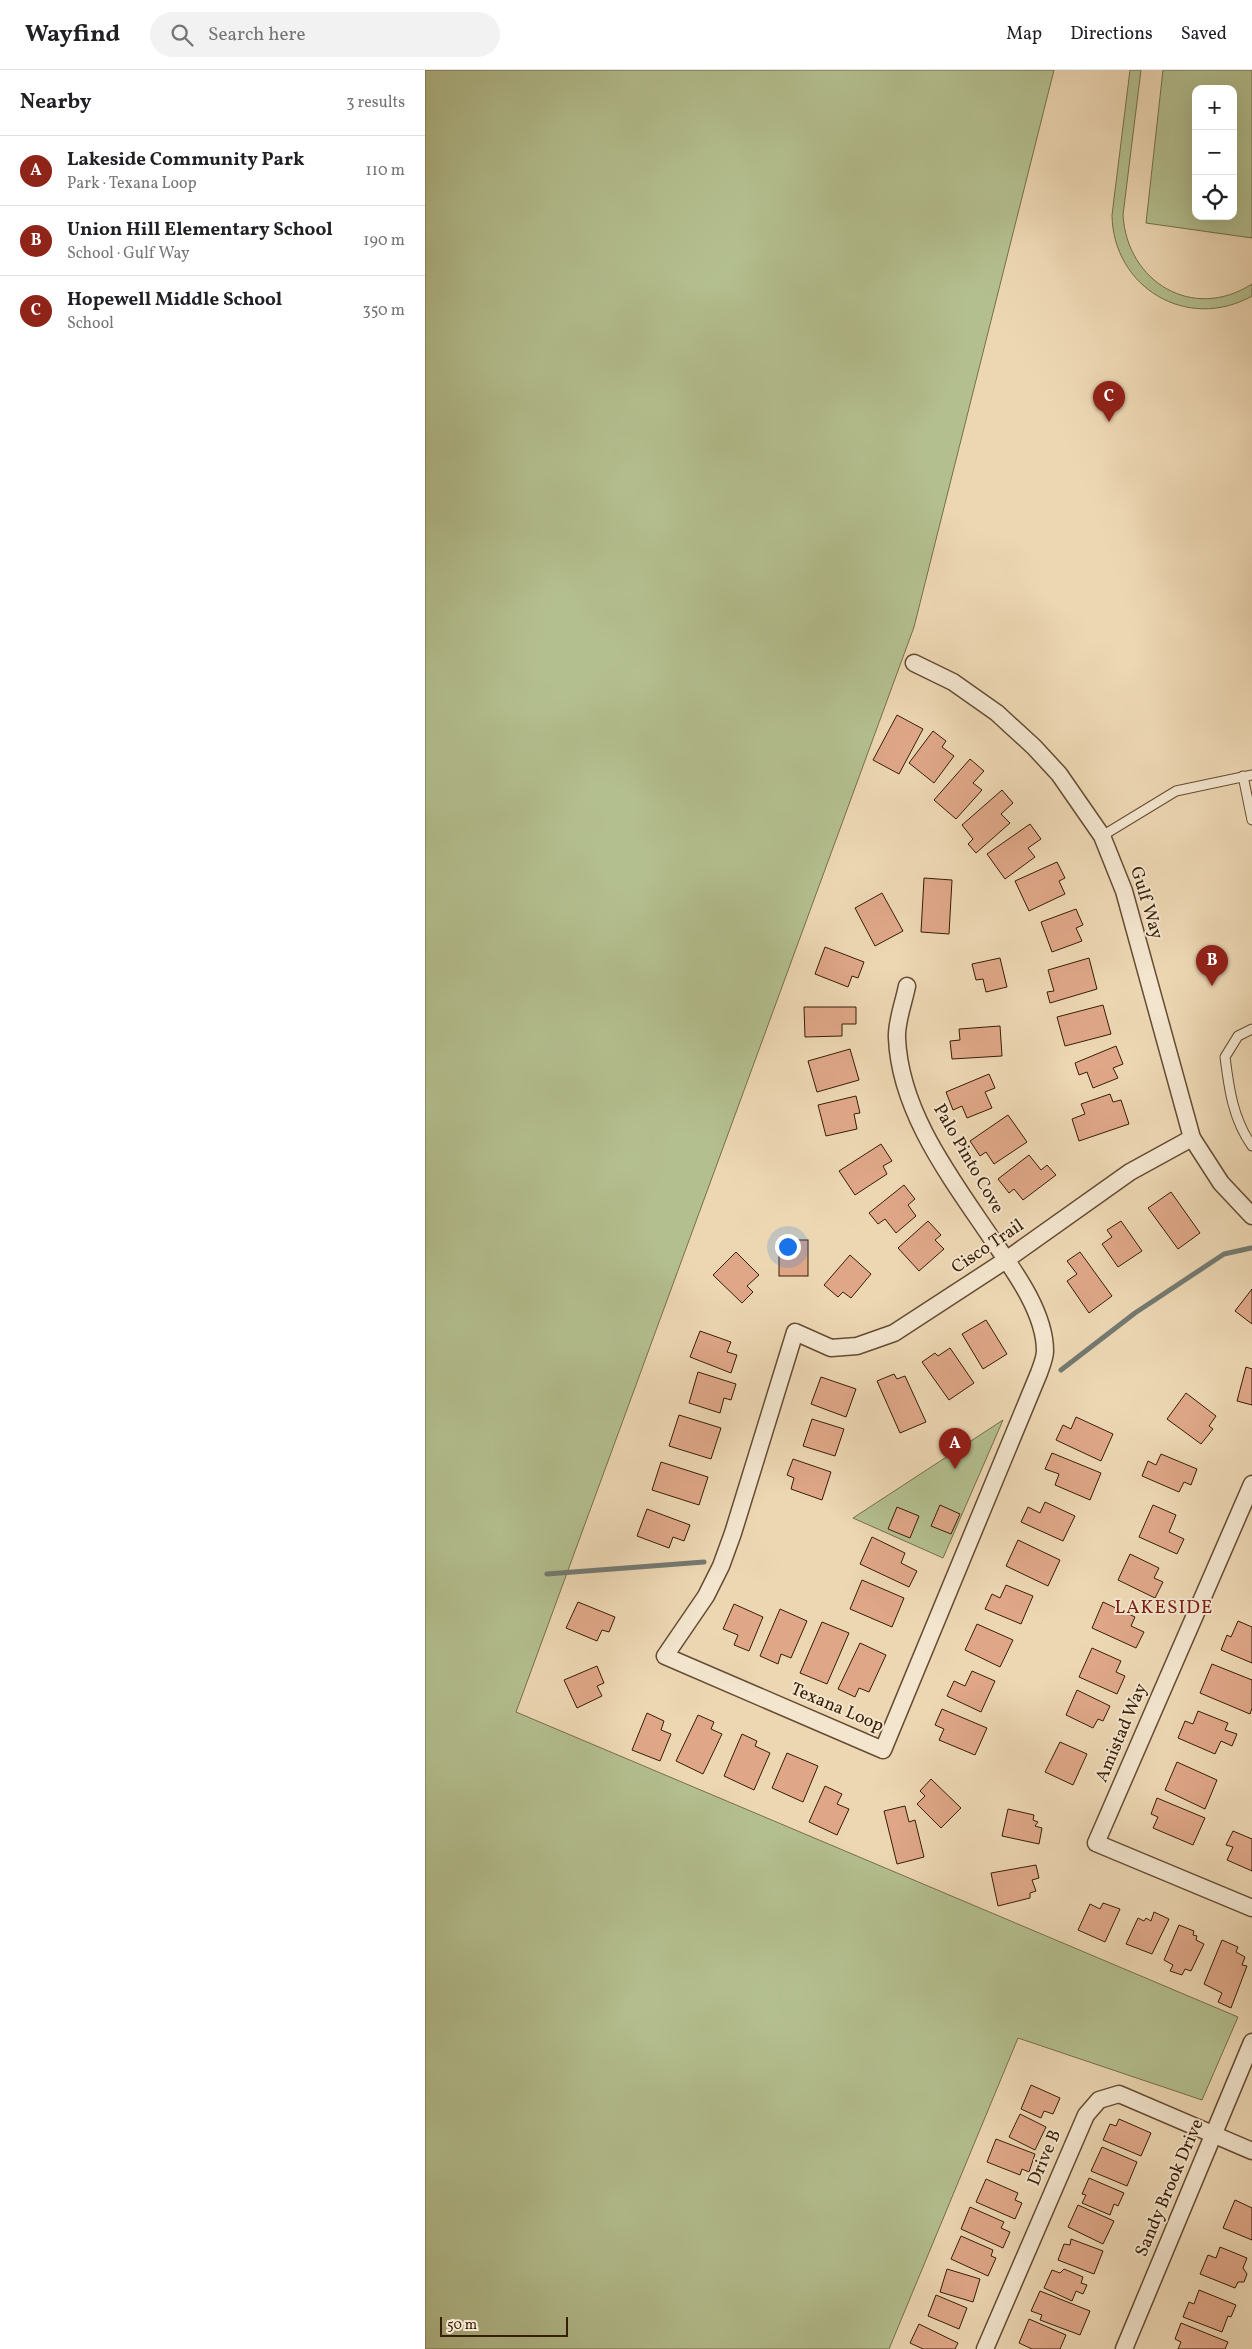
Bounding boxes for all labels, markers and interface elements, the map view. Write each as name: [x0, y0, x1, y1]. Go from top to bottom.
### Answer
search box: [150, 12, 500, 57]
text: Wayfind: [25, 18, 120, 52]
icon: search: [168, 21, 196, 49]
text: Search here: [208, 22, 305, 48]
text: Map: [1006, 22, 1042, 47]
text: Directions: [1070, 22, 1153, 47]
text: Saved: [1181, 22, 1227, 47]
map controls: [1192, 85, 1237, 220]
button: +: [1192, 85, 1237, 130]
text: Nearby: [20, 88, 91, 117]
text: 3 results: [346, 92, 405, 114]
button: −: [1192, 130, 1237, 175]
text: Lakeside Community Park: [67, 147, 304, 173]
text: A: [30, 160, 42, 182]
text: 110 m: [366, 160, 405, 182]
text: Park · Texana Loop: [67, 173, 197, 195]
button: locate: [1192, 175, 1237, 220]
text: Union Hill Elementary School: [67, 217, 333, 243]
text: B: [31, 230, 41, 252]
text: 190 m: [363, 230, 405, 252]
text: School · Gulf Way: [67, 243, 190, 265]
text: Hopewell Middle School: [67, 287, 282, 313]
text: C: [31, 300, 41, 322]
text: 350 m: [362, 300, 405, 322]
text: School: [67, 313, 114, 335]
pin: C: [1093, 381, 1125, 422]
street label: Gulf Way: [1123, 864, 1169, 943]
pin: B: [1196, 945, 1228, 986]
street label: Palo Pinto Cove: [926, 1100, 1010, 1218]
street label: Cisco Trail: [947, 1214, 1029, 1280]
your location: [775, 1234, 801, 1260]
pin: A: [939, 1428, 971, 1469]
district label: LAKESIDE: [1115, 1595, 1213, 1621]
street label: Texana Loop: [787, 1677, 887, 1739]
street label: Amistad Way: [1090, 1679, 1154, 1786]
street label: Sandy Brook Drive: [1130, 2115, 1210, 2261]
street label: Drive B: [1022, 2126, 1068, 2190]
scale bar: [440, 2314, 567, 2337]
text: 50 m: [447, 2316, 477, 2335]

